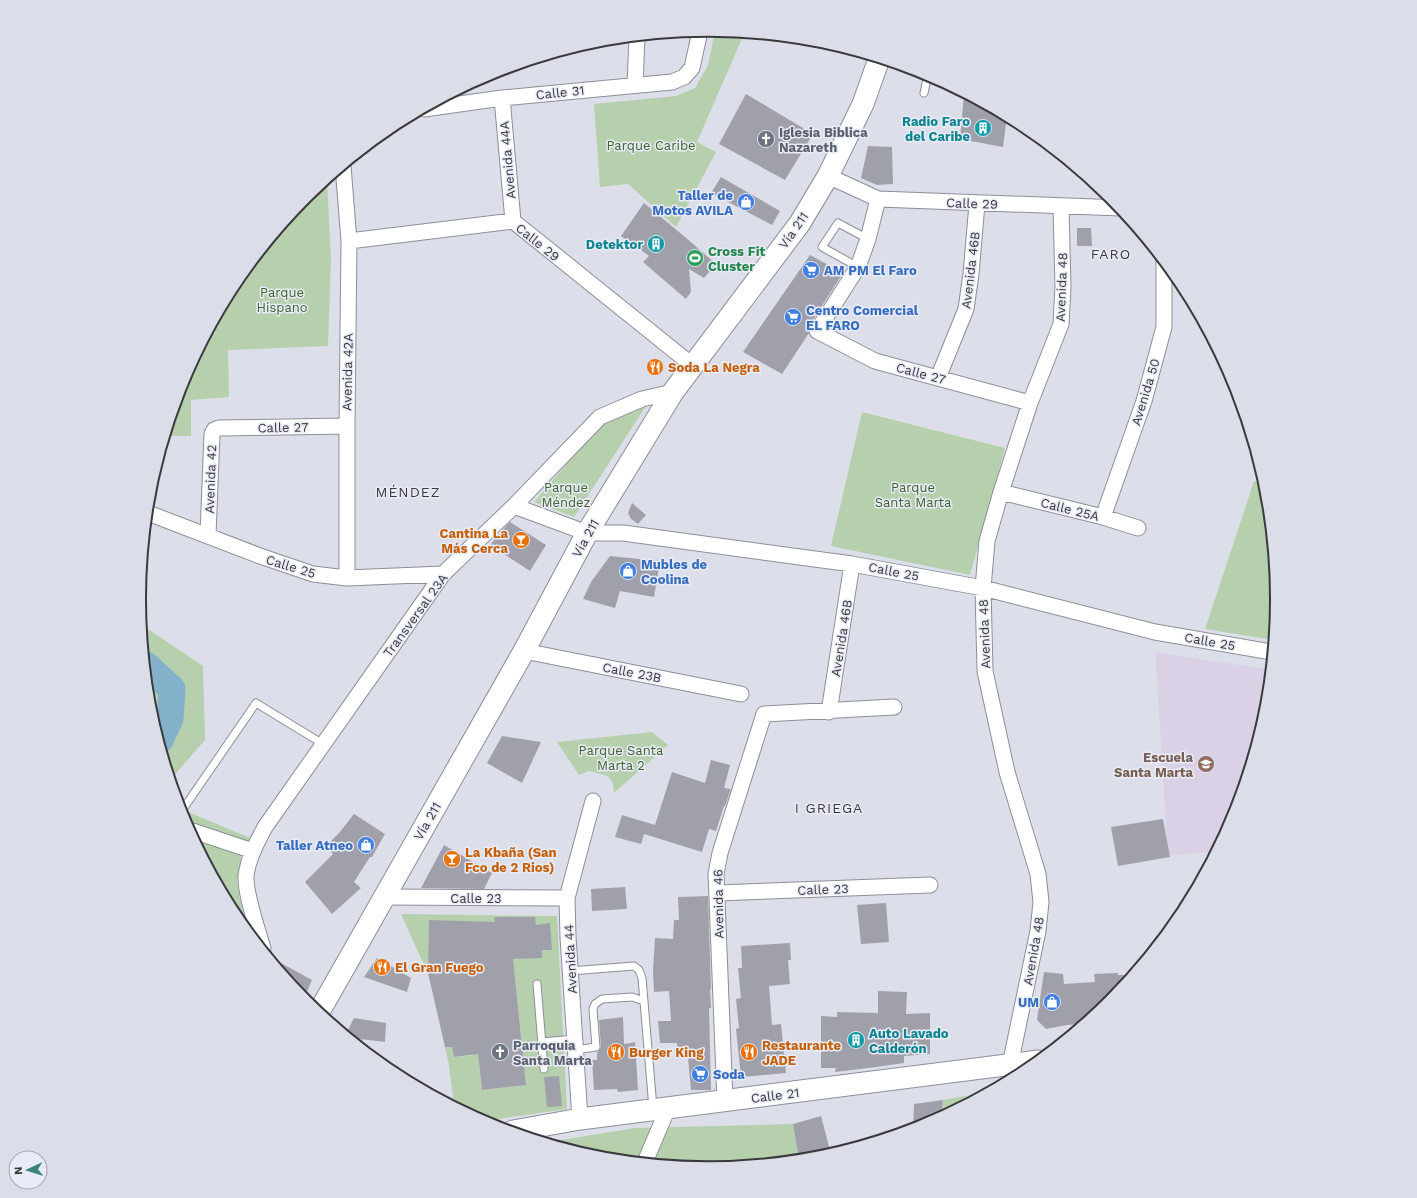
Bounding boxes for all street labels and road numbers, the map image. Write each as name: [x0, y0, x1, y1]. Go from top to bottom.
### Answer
street label: Calle 31: [535, 82, 585, 103]
street label: Avenida 44A: [497, 120, 518, 199]
street label: Calle 29: [946, 195, 998, 212]
street label: Vía 211: [775, 209, 811, 251]
street label: Calle 29: [513, 220, 563, 265]
street label: Avenida 46B: [958, 230, 983, 310]
street label: Avenida 48: [1053, 252, 1070, 322]
street label: Avenida 42A: [339, 333, 356, 411]
street label: Avenida 50: [1128, 357, 1163, 427]
street label: Calle 27: [894, 360, 947, 387]
street label: Calle 27: [257, 420, 309, 435]
street label: Avenida 42: [202, 444, 219, 514]
street label: Calle 25A: [1039, 495, 1101, 524]
street label: Vía 211: [569, 517, 602, 560]
street label: Calle 25: [264, 552, 318, 581]
street label: Calle 25: [867, 559, 921, 584]
street label: Transversal 23A: [380, 570, 451, 660]
street label: Avenida 46B: [828, 598, 855, 678]
street label: Avenida 48: [976, 599, 993, 669]
street label: Calle 25: [1183, 630, 1236, 653]
street label: Calle 23B: [601, 659, 663, 686]
street label: Vía 211: [411, 800, 444, 843]
street label: Avenida 46: [710, 869, 727, 939]
street label: Calle 23: [797, 881, 849, 898]
street label: Calle 23: [450, 891, 502, 906]
street label: Avenida 48: [1020, 916, 1047, 987]
street label: Avenida 44: [561, 924, 580, 994]
street label: Calle 21: [750, 1085, 800, 1106]

